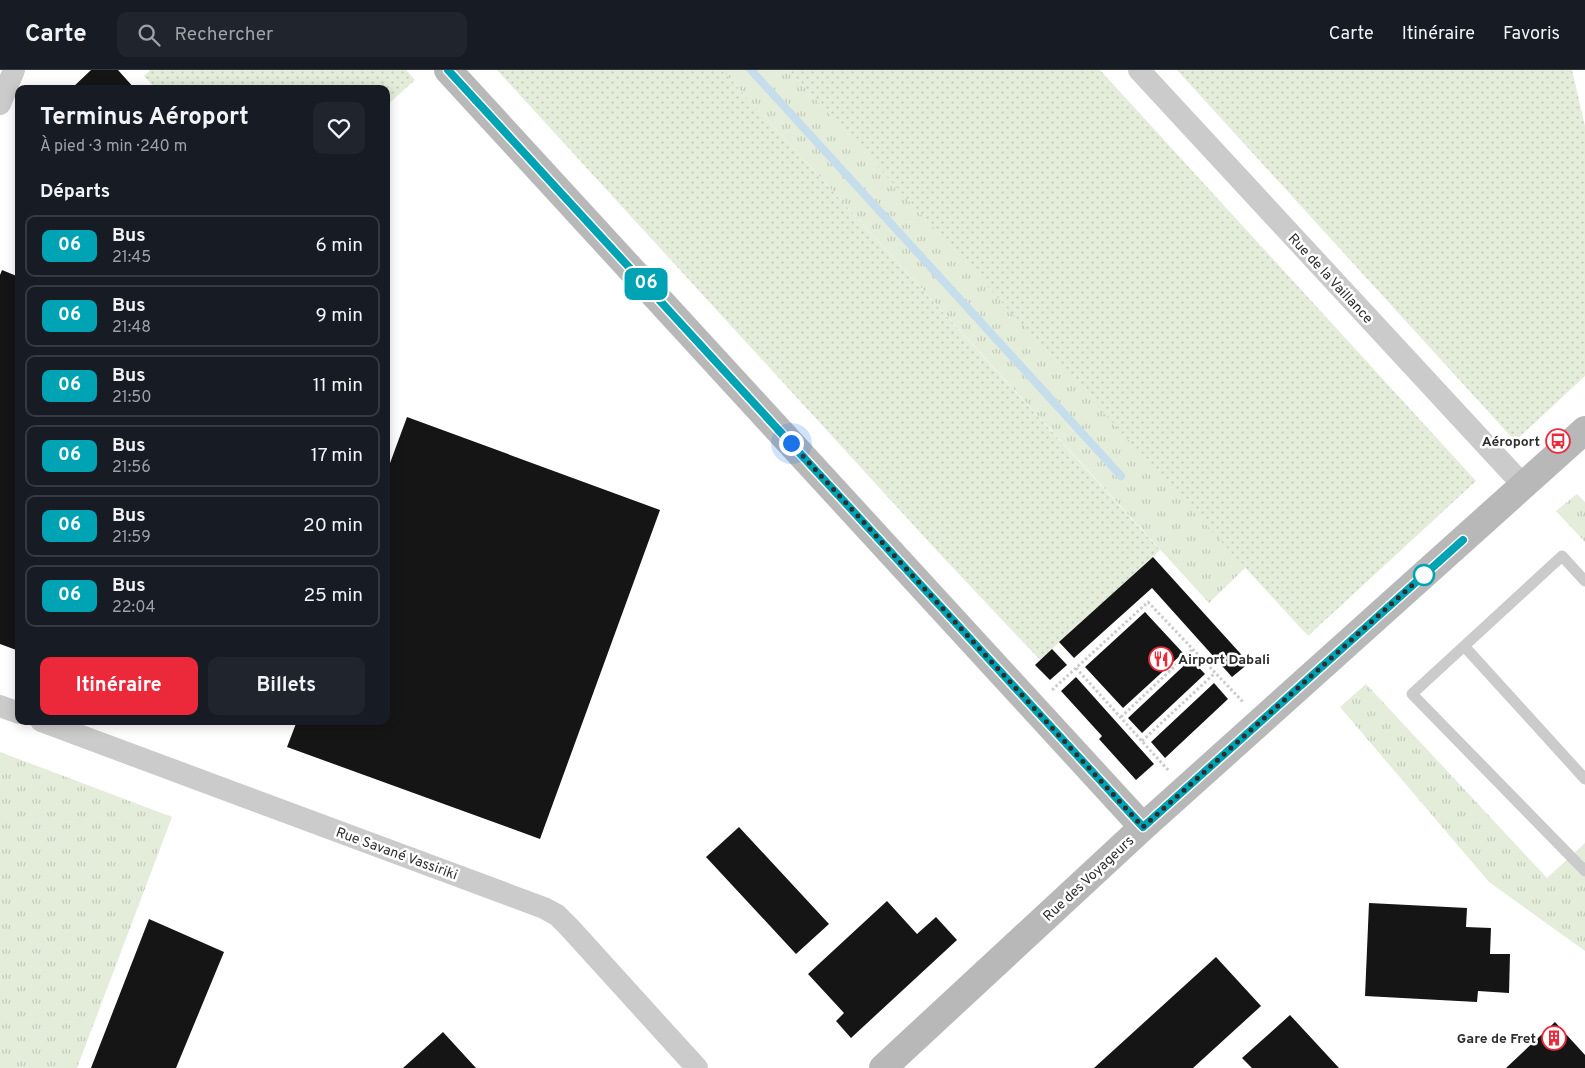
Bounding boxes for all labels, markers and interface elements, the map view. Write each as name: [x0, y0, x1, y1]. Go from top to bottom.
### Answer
search box: [117, 12, 467, 57]
text: Carte: [25, 20, 87, 50]
icon: search: [135, 21, 163, 49]
text: Rechercher: [175, 23, 273, 47]
text: Carte: [1329, 23, 1374, 46]
text: Itinéraire: [1402, 23, 1475, 46]
text: Favoris: [1503, 23, 1560, 46]
button: heart: [313, 102, 365, 154]
text: Terminus Aéroport: [40, 103, 249, 133]
text: À pied · 3 min · 240 m: [40, 137, 187, 157]
text: Départs: [40, 180, 110, 204]
text: Bus: [112, 224, 146, 248]
street label: Rue de la Vaillance: [1284, 230, 1376, 328]
text: 06: [58, 234, 81, 257]
text: 6 min: [316, 234, 363, 258]
text: 21:45: [112, 248, 151, 268]
line badge: 06: [624, 268, 668, 300]
text: 06: [635, 272, 657, 295]
text: Bus: [112, 294, 146, 318]
text: 06: [58, 304, 81, 327]
text: 9 min: [316, 304, 363, 328]
text: 21:48: [112, 318, 151, 338]
text: Bus: [112, 364, 146, 388]
text: 06: [58, 374, 81, 397]
text: 11 min: [313, 374, 363, 398]
text: 21:50: [112, 388, 152, 408]
bus stop icon: Aéroport: [1545, 428, 1571, 454]
your location: [779, 431, 804, 456]
text: Bus: [112, 434, 146, 458]
place label: Aéroport: [1482, 434, 1540, 451]
text: 06: [58, 444, 81, 467]
text: 17 min: [311, 444, 363, 468]
text: 21:56: [112, 458, 151, 478]
text: Bus: [112, 504, 146, 528]
text: 06: [58, 514, 81, 537]
text: 20 min: [303, 514, 363, 538]
text: 21:59: [112, 528, 151, 548]
unlabelled marker: [1413, 564, 1435, 586]
text: Bus: [112, 574, 146, 598]
text: 06: [58, 584, 81, 607]
text: 25 min: [303, 584, 363, 608]
text: 22:04: [112, 598, 155, 618]
restaurant icon: Airport Dabali: [1148, 646, 1174, 672]
place label: Airport Dabali: [1178, 652, 1270, 669]
button: Itinéraire: [40, 657, 198, 715]
button: Billets: [208, 657, 365, 715]
street label: Rue Savané Vassiriki: [333, 824, 460, 884]
street label: Rue des Voyageurs: [1040, 833, 1138, 925]
building icon: Gare de Fret: [1541, 1025, 1567, 1051]
place label: Gare de Fret: [1457, 1031, 1536, 1048]

